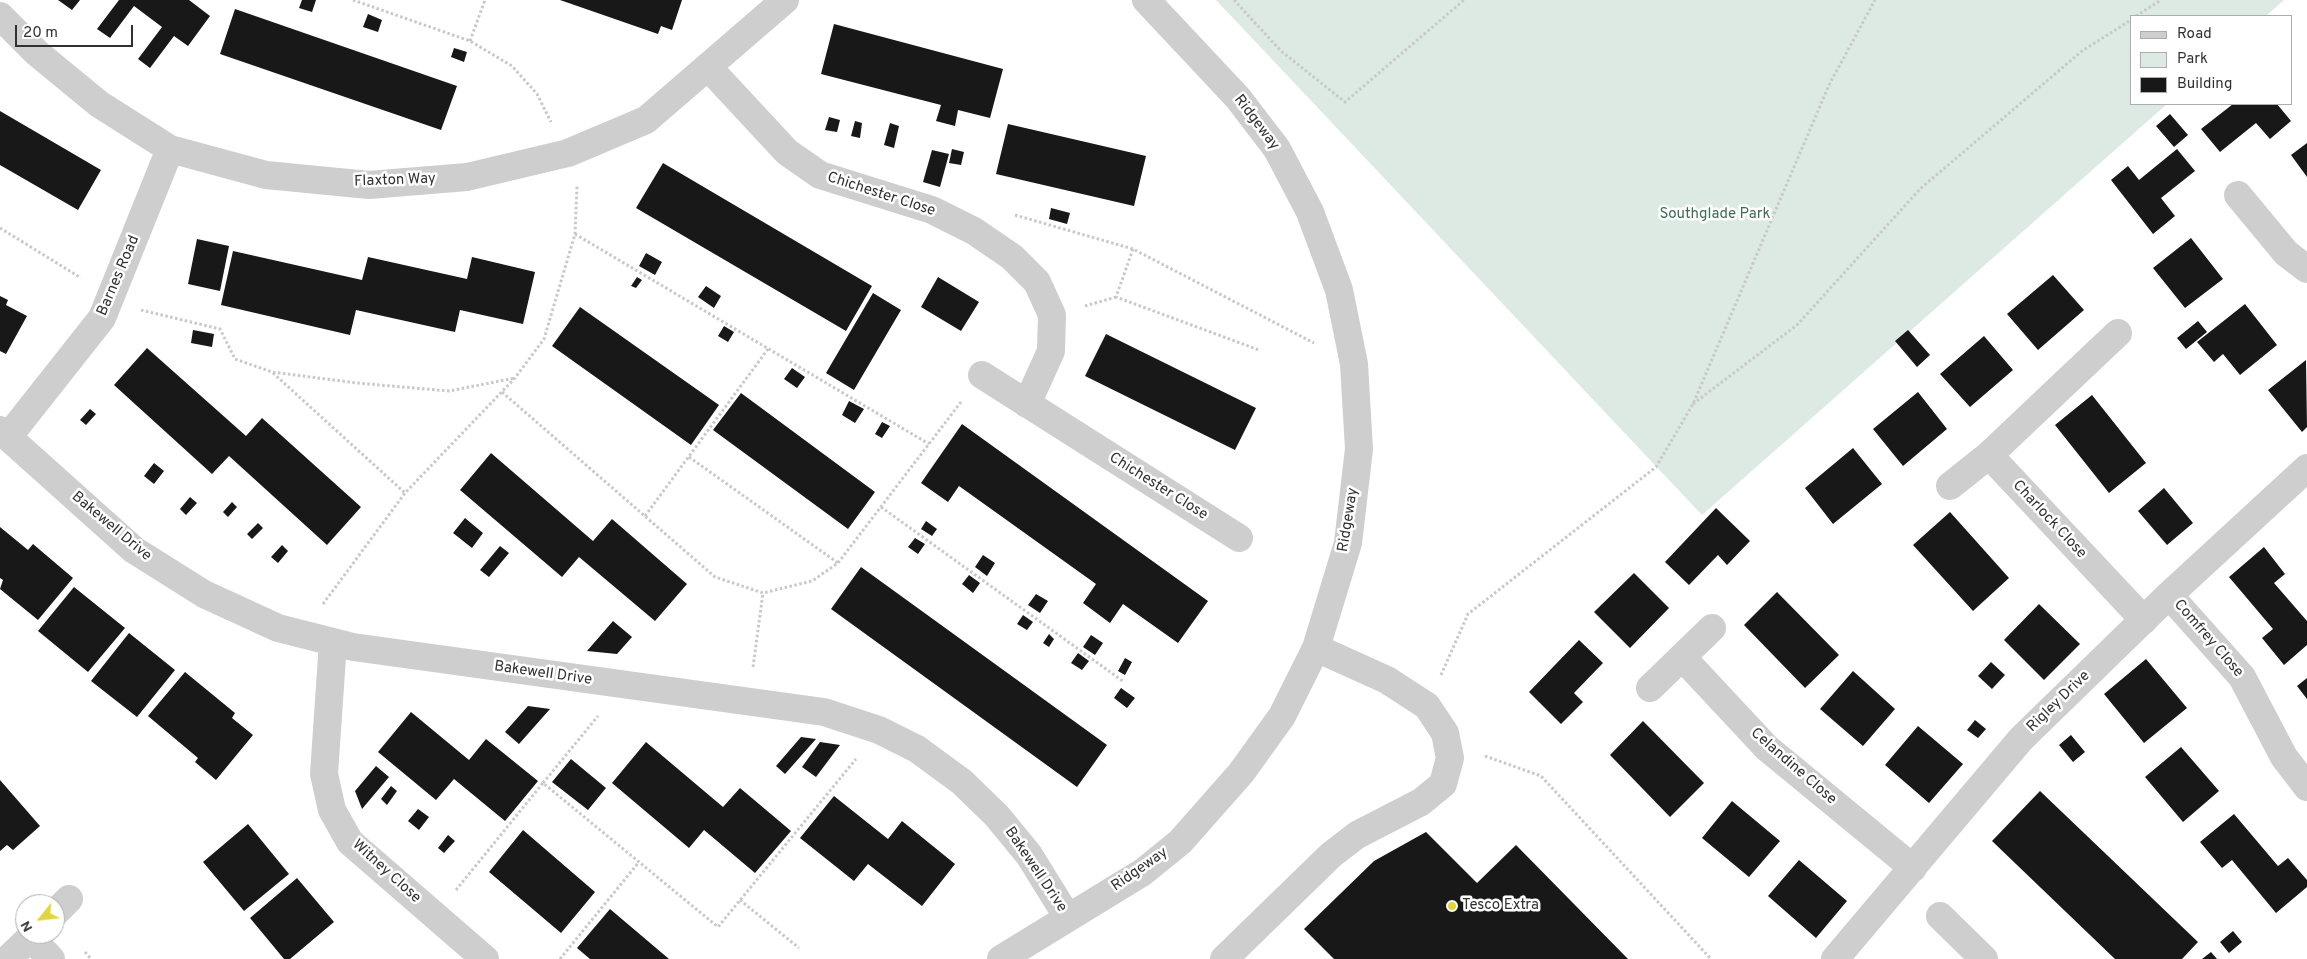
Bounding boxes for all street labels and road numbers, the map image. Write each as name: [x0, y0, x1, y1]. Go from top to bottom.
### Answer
street label: Ridgeway: [1229, 92, 1283, 154]
street label: Chichester Close: [825, 169, 937, 221]
street label: Flaxton Way: [354, 171, 436, 191]
street label: Barnes Road: [94, 233, 144, 319]
street label: Chichester Close: [1105, 449, 1211, 525]
street label: Charlock Close: [2008, 477, 2090, 563]
street label: Ridgeway: [1335, 487, 1363, 553]
street label: Bakewell Drive: [67, 488, 155, 566]
street label: Comfrey Close: [2169, 596, 2247, 682]
street label: Bakewell Drive: [493, 658, 593, 690]
street label: Rigley Drive: [2024, 667, 2094, 737]
street label: Celandine Close: [1746, 725, 1840, 809]
street label: Bakewell Drive: [1000, 824, 1070, 916]
street label: Witney Close: [348, 836, 424, 908]
street label: Ridgeway: [1108, 844, 1172, 896]

